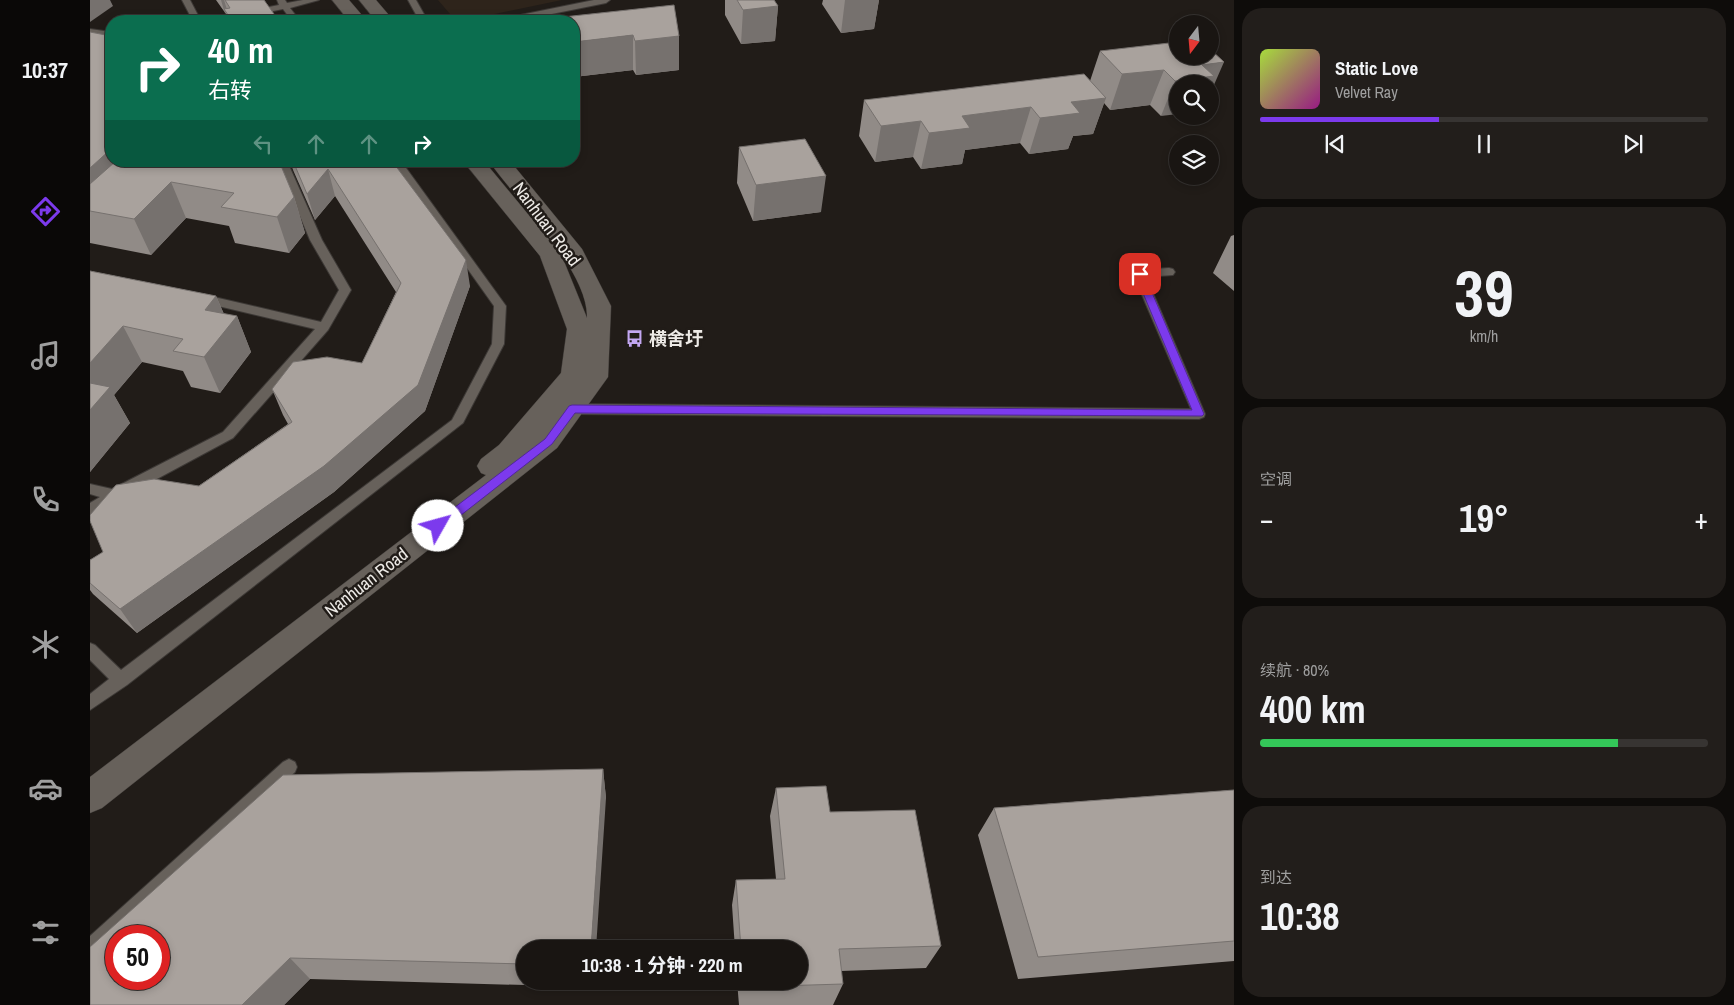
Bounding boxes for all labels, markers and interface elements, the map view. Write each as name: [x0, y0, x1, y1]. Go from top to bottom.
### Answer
north arrow: [1169, 15, 1219, 65]
map controls: [1169, 15, 1219, 185]
text: 40 m: [208, 27, 273, 74]
icon: right: [125, 35, 190, 100]
text: 10:37: [22, 55, 68, 85]
text: Static Love: [1335, 55, 1418, 81]
text: 右转: [208, 75, 252, 105]
button: search: [1169, 75, 1219, 125]
text: Velvet Ray: [1335, 81, 1398, 103]
icon: left: [249, 130, 277, 158]
icon: ahead: [302, 130, 330, 158]
icon: ahead: [355, 130, 383, 158]
icon: right: [408, 130, 436, 158]
icon: previous: [1321, 130, 1349, 158]
icon: pause: [1470, 130, 1498, 158]
icon: next: [1619, 130, 1647, 158]
button: layers: [1169, 135, 1219, 185]
street label: Nanhuan Road: [507, 177, 587, 271]
icon: directions: [28, 194, 63, 229]
text: 39: [1454, 249, 1514, 336]
pin: [1119, 253, 1161, 295]
icon: arrive: [1126, 260, 1154, 288]
text: km/h: [1470, 325, 1498, 347]
place label: 横舍圩: [649, 326, 703, 351]
bus stop icon: 横舍圩: [625, 328, 645, 348]
icon: music: [28, 338, 63, 373]
text: 空调: [1260, 468, 1292, 490]
icon: phone: [28, 482, 63, 517]
text: 19°: [1459, 493, 1509, 544]
position arrow: [411, 499, 463, 551]
text: −: [1260, 500, 1273, 538]
text: +: [1695, 500, 1708, 538]
street label: Nanhuan Road: [319, 542, 413, 622]
icon: climate: [28, 627, 63, 662]
text: 续航 · 80%: [1260, 659, 1329, 681]
text: 400 km: [1260, 684, 1366, 735]
icon: car: [28, 771, 63, 806]
text: 到达: [1260, 866, 1292, 888]
text: 10:38: [1260, 891, 1340, 942]
icon: filters: [28, 915, 63, 950]
speed limit sign: 50: [105, 925, 170, 990]
text: 10:38 · 1 分钟 · 220 m: [581, 952, 743, 978]

